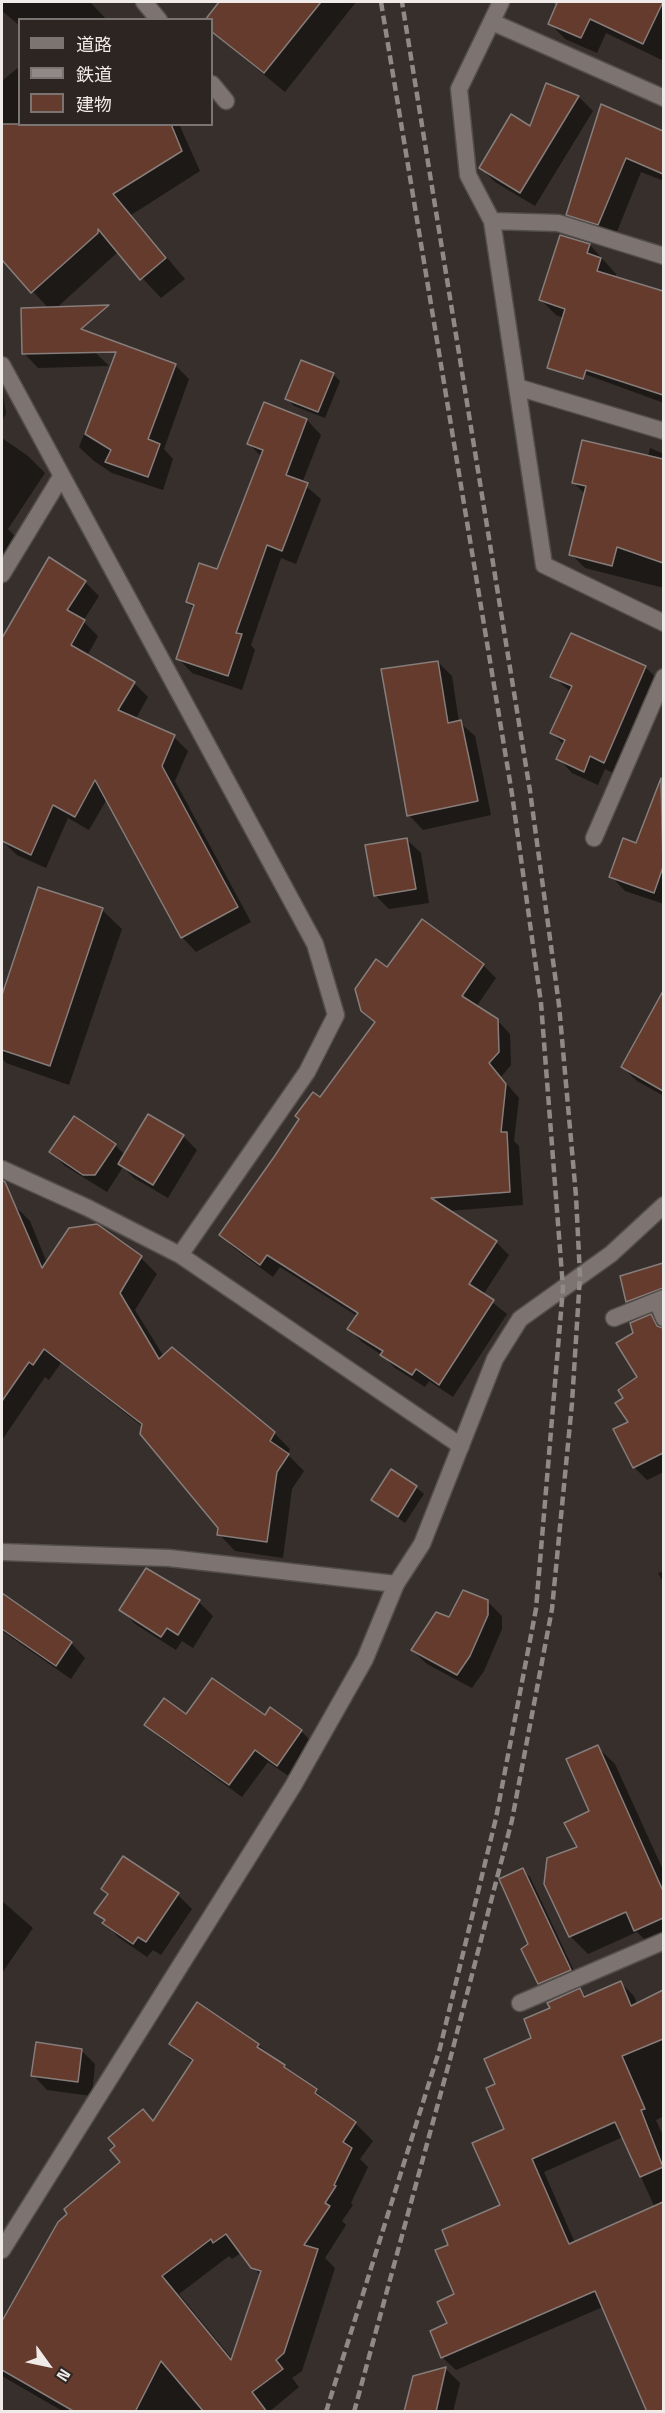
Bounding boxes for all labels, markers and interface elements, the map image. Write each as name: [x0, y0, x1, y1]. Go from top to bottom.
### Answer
legend: [18, 18, 213, 126]
text: 道路: [76, 33, 112, 56]
text: 鉄道: [76, 63, 112, 86]
text: 建物: [76, 93, 112, 116]
north arrow: [18, 2335, 78, 2395]
text: N: [52, 2365, 75, 2385]

